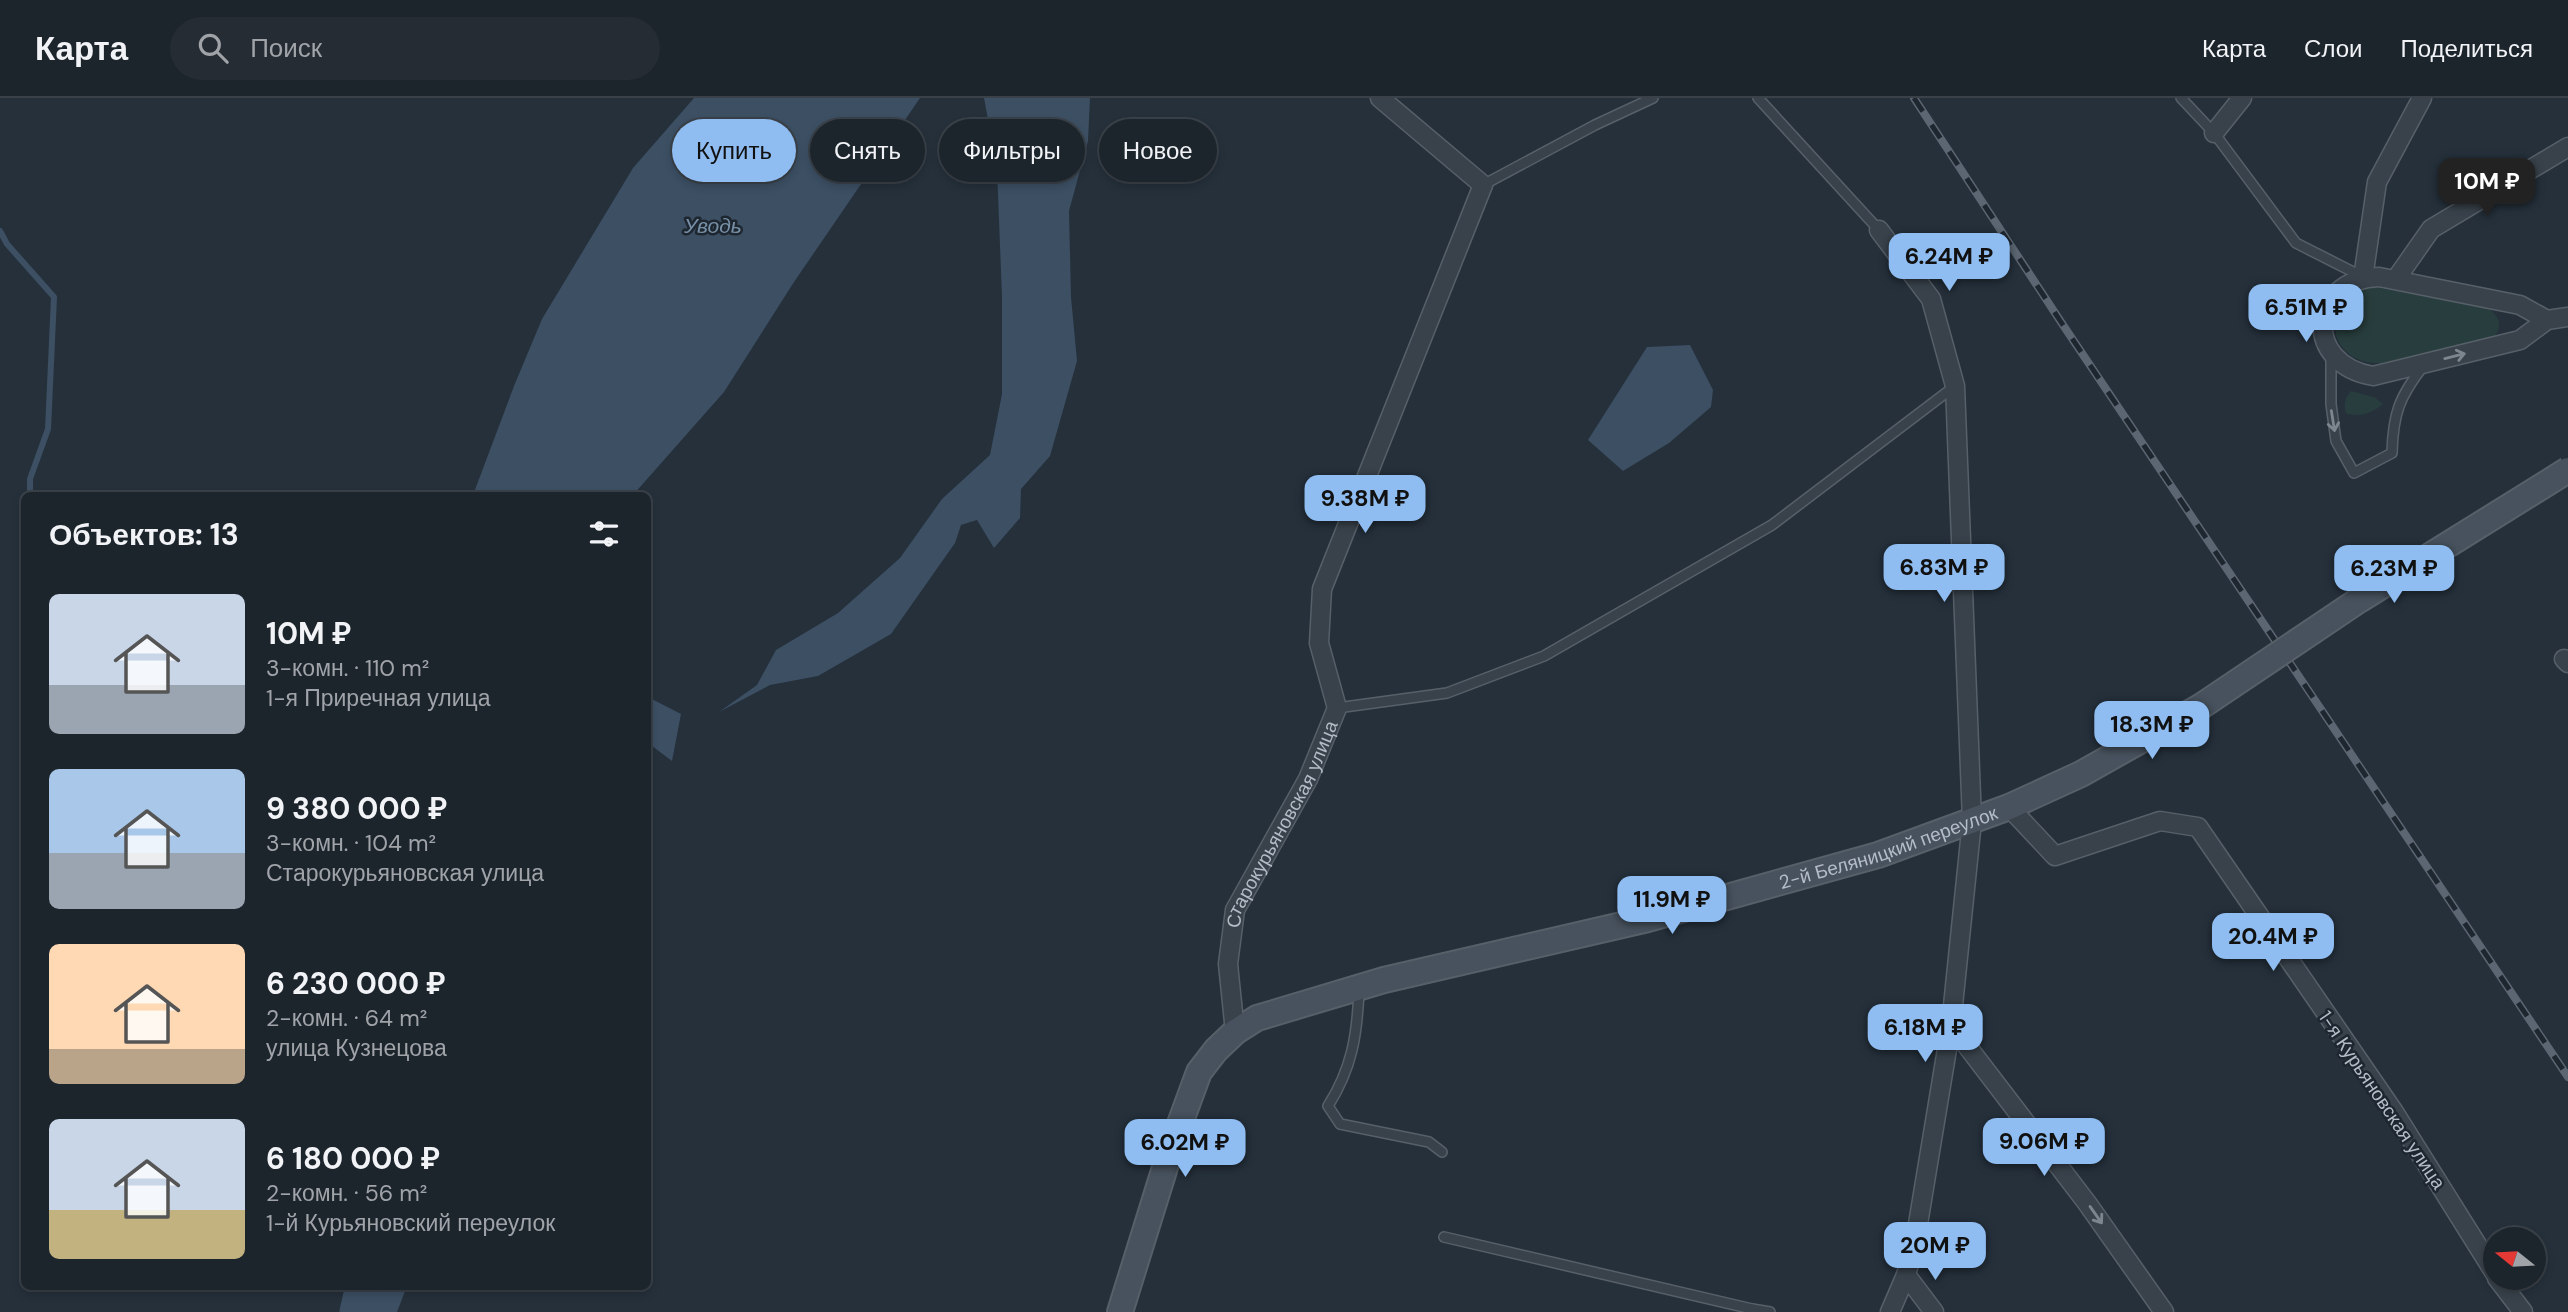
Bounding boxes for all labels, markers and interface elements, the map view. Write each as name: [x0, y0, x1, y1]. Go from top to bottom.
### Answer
search box: [170, 17, 660, 80]
text: Карта: [35, 27, 128, 70]
icon: search: [194, 29, 232, 67]
text: Поиск: [250, 31, 322, 65]
text: Карта: [2202, 33, 2266, 64]
text: Слои: [2304, 33, 2362, 64]
text: Поделиться: [2400, 33, 2533, 64]
chip: Купить: [672, 119, 796, 182]
chip: Снять: [810, 119, 925, 182]
chip: Фильтры: [939, 119, 1085, 182]
chip: Новое: [1099, 119, 1217, 182]
pin: 10M ₽: [2438, 158, 2536, 218]
text: 10M ₽: [2454, 166, 2520, 196]
water label: Уводь: [683, 212, 742, 240]
pin: 6.24M ₽: [1884, 234, 2014, 293]
text: 6.24M ₽: [1905, 241, 1993, 271]
pin: 6.51M ₽: [2241, 285, 2371, 344]
text: 6.51M ₽: [2264, 292, 2348, 322]
one-way arrow: [2443, 349, 2466, 363]
one-way arrow: [2327, 410, 2340, 432]
pin: 9.38M ₽: [1300, 476, 1430, 535]
text: 9.38M ₽: [1321, 483, 1409, 513]
text: Объектов: 13: [49, 515, 239, 554]
icon: filters: [585, 515, 623, 553]
pin: 6.83M ₽: [1879, 545, 2009, 604]
pin: 6.23M ₽: [2329, 546, 2459, 605]
text: 6.83M ₽: [1900, 552, 1988, 582]
text: 6.23M ₽: [2350, 553, 2438, 583]
text: 10M ₽: [266, 614, 351, 653]
icon: home: [105, 622, 189, 706]
text: 3-комн. · 110 m²: [266, 653, 429, 683]
text: 1-я Приречная улица: [266, 683, 490, 713]
pin: 18.3M ₽: [2087, 702, 2217, 761]
text: 18.3M ₽: [2110, 709, 2194, 739]
street label: Старокурьяновская улица: [1220, 716, 1343, 929]
text: 9 380 000 ₽: [266, 789, 447, 828]
icon: home: [105, 797, 189, 881]
street label: 2-й Беляницкий переулок: [1776, 800, 2001, 894]
text: 3-комн. · 104 m²: [266, 828, 436, 858]
text: Старокурьяновская улица: [266, 858, 544, 888]
pin: 11.9M ₽: [1607, 876, 1737, 936]
text: 11.9M ₽: [1633, 884, 1711, 914]
pin: 20.4M ₽: [2208, 914, 2338, 973]
text: 20.4M ₽: [2228, 921, 2318, 951]
text: 6 230 000 ₽: [266, 964, 446, 1003]
icon: home: [105, 972, 189, 1056]
text: 2-комн. · 64 m²: [266, 1003, 427, 1033]
pin: 6.18M ₽: [1860, 1004, 1990, 1064]
street label: 1-я Курьяновская улица: [2313, 1006, 2451, 1194]
text: 6.18M ₽: [1884, 1012, 1966, 1042]
text: улица Кузнецова: [266, 1033, 447, 1063]
pin: 9.06M ₽: [1979, 1118, 2109, 1178]
pin: 6.02M ₽: [1120, 1119, 1250, 1179]
text: 9.06M ₽: [1999, 1126, 2089, 1156]
text: 6.02M ₽: [1141, 1127, 1229, 1157]
text: 6 180 000 ₽: [266, 1139, 440, 1178]
icon: home: [105, 1147, 189, 1231]
text: 2-комн. · 56 m²: [266, 1178, 427, 1208]
one-way arrow: [2089, 1205, 2103, 1224]
text: 1-й Курьяновский переулок: [266, 1208, 555, 1238]
pin: 20M ₽: [1886, 1222, 1984, 1282]
north arrow: [2483, 1227, 2546, 1290]
map controls: [2483, 1227, 2546, 1290]
text: 20M ₽: [1900, 1230, 1970, 1260]

